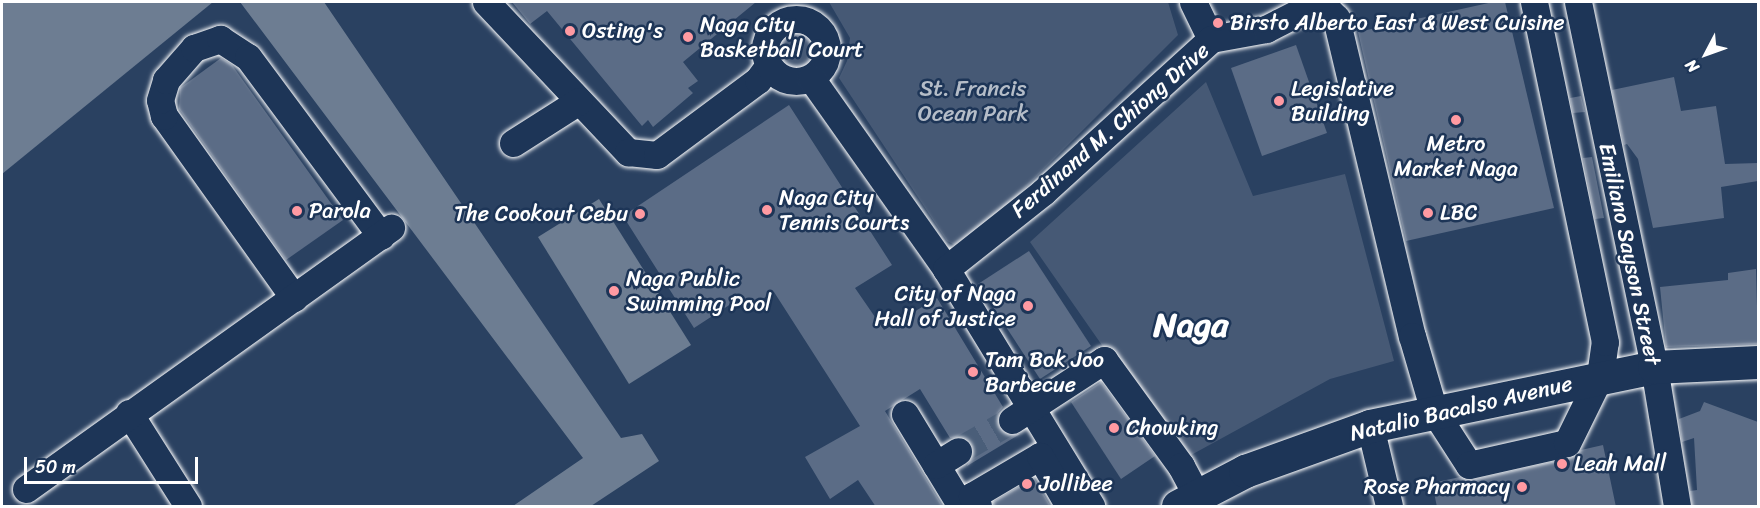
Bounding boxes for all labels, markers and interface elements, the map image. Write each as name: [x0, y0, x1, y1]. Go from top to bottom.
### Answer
place label: Birsto Alberto East & West Cuisine: [1230, 10, 1567, 36]
place label: Naga City Basketball Court: [700, 11, 864, 62]
marker: Birsto Alberto East & West Cuisine: [1211, 16, 1225, 30]
place label: Osting's: [582, 18, 663, 44]
marker: Osting's: [563, 24, 577, 38]
north arrow: [1676, 24, 1736, 84]
marker: Naga City Basketball Court: [681, 30, 695, 44]
street label: Ferdinand M. Chiong Drive: [1006, 37, 1214, 223]
text: N: [1677, 52, 1707, 80]
park label: St. Francis Ocean Park: [918, 75, 1028, 126]
place label: Legislative Building: [1291, 75, 1394, 126]
marker: Legislative Building: [1272, 94, 1286, 108]
marker: Metro Market Naga: [1449, 113, 1463, 127]
place label: Metro Market Naga: [1394, 130, 1518, 182]
street label: Emiliano Sayson Street: [1594, 140, 1666, 368]
place label: Naga City Tennis Courts: [779, 184, 909, 236]
place label: Parola: [309, 198, 371, 224]
place label: LBC: [1440, 200, 1477, 226]
place label: The Cookout Cebu: [453, 201, 628, 227]
marker: Naga City Tennis Courts: [760, 203, 774, 217]
marker: Parola: [290, 204, 304, 218]
marker: LBC: [1421, 206, 1435, 220]
marker: The Cookout Cebu: [633, 207, 647, 221]
place label: Naga Public Swimming Pool: [626, 265, 772, 316]
place label: City of Naga Hall of Justice: [875, 280, 1016, 332]
marker: Naga Public Swimming Pool: [607, 284, 621, 298]
marker: City of Naga Hall of Justice: [1021, 299, 1035, 313]
district label: Naga: [1154, 306, 1228, 346]
place label: Tam Bok Joo Barbecue: [985, 346, 1104, 398]
marker: Tam Bok Joo Barbecue: [966, 365, 980, 379]
street label: Natalio Bacalso Avenue: [1348, 370, 1574, 446]
place label: Chowking: [1126, 415, 1218, 441]
marker: Chowking: [1107, 421, 1121, 435]
scale bar: [27, 445, 201, 483]
text: 50 m: [35, 451, 76, 483]
place label: Leah Mall: [1574, 451, 1665, 477]
marker: Leah Mall: [1555, 457, 1569, 471]
place label: Jollibee: [1039, 471, 1113, 497]
place label: Rose Pharmacy: [1363, 474, 1510, 500]
marker: Jollibee: [1020, 477, 1034, 491]
marker: Rose Pharmacy: [1515, 480, 1529, 494]

